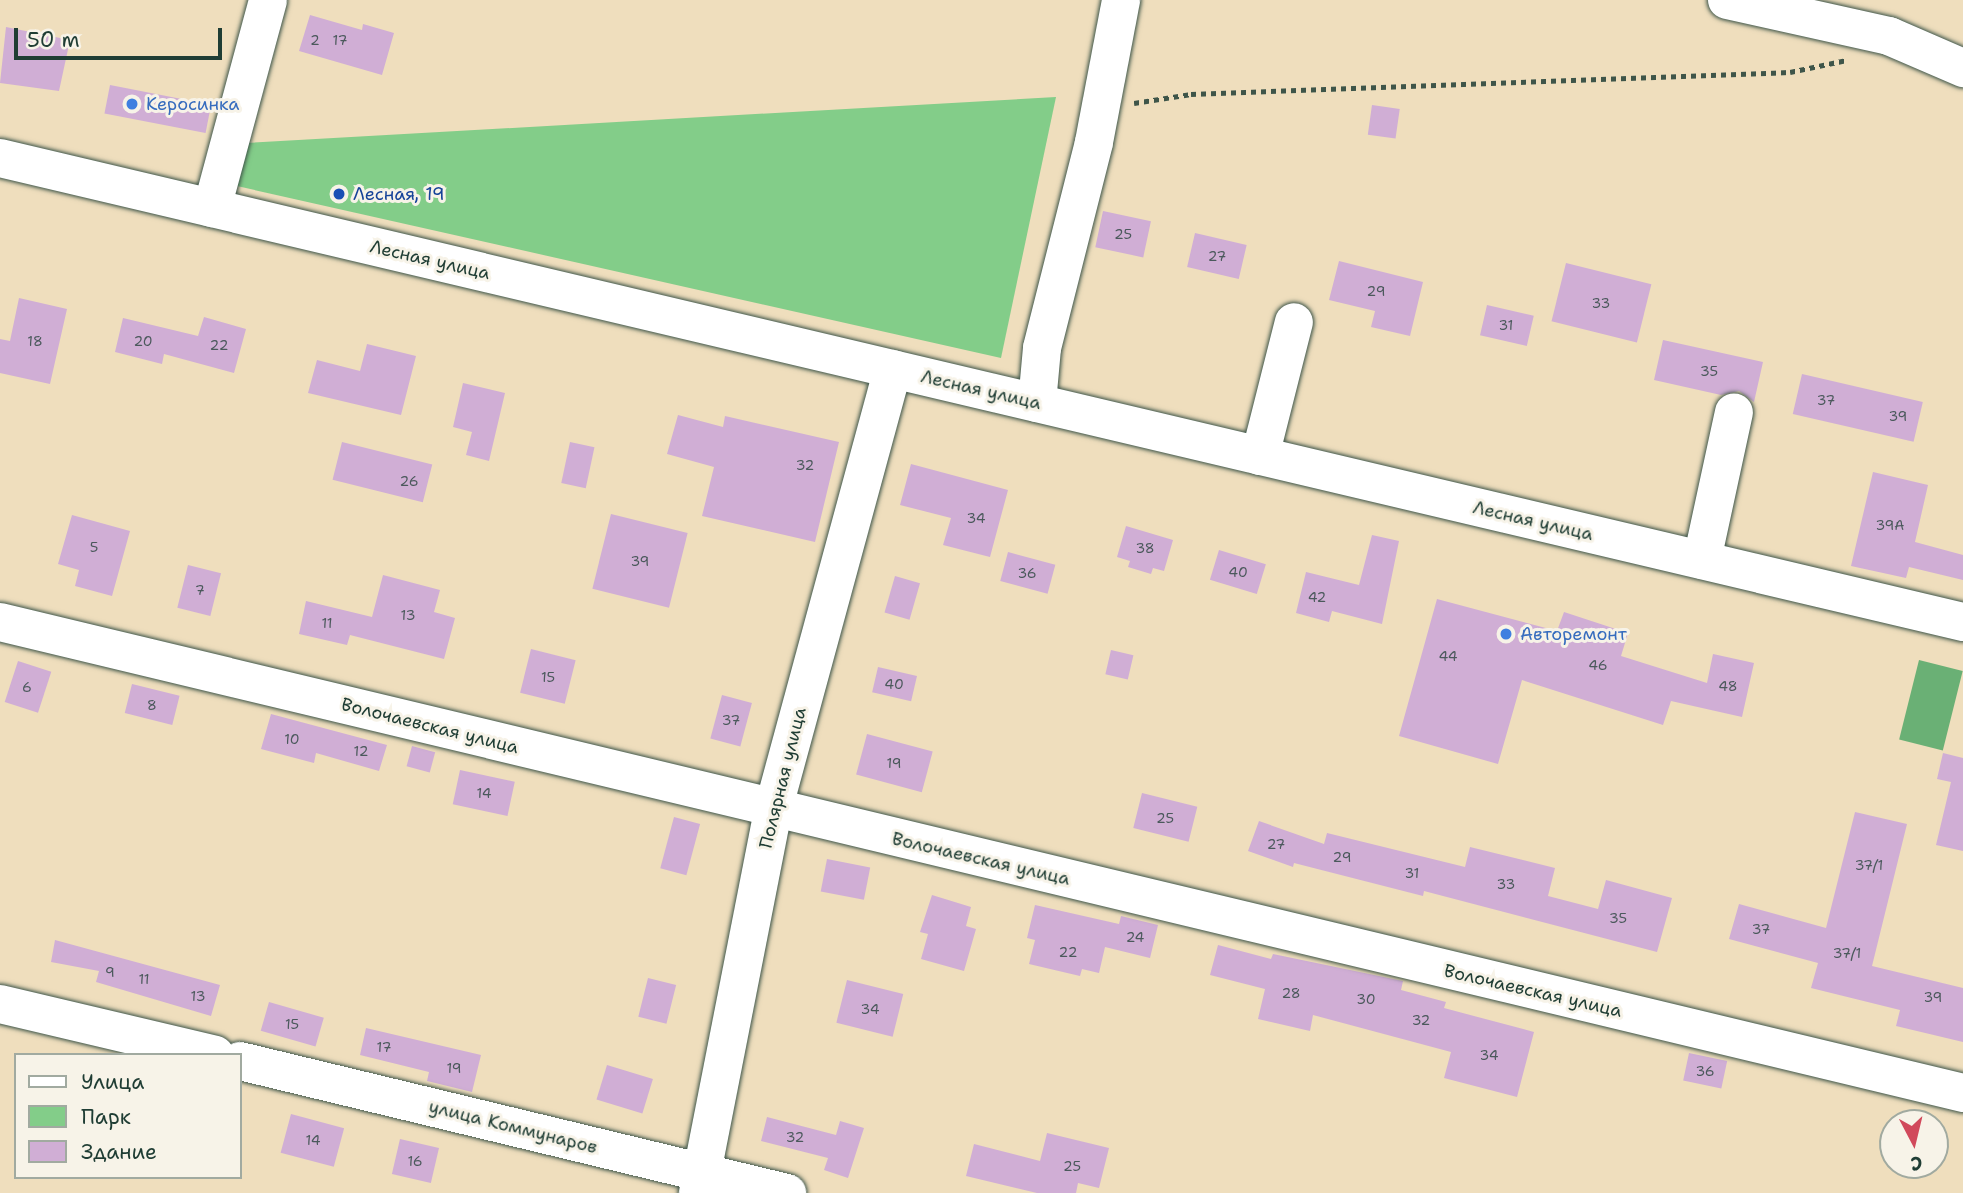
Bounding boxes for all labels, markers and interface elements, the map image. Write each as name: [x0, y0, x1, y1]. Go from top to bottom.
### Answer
scale bar: [18, 14, 226, 58]
text: 50 m: [27, 26, 80, 54]
house number: 2: [310, 32, 320, 48]
house number: 17: [333, 32, 347, 48]
place label: Керосинка: [146, 93, 240, 115]
marker: Керосинка: [124, 96, 140, 112]
place label: Лесная, 19: [353, 183, 445, 205]
marker: Лесная, 19: [331, 186, 347, 202]
house number: 25: [1114, 226, 1132, 242]
street label: Лесная улица: [368, 236, 492, 284]
house number: 27: [1208, 248, 1226, 264]
house number: 29: [1367, 283, 1385, 299]
house number: 33: [1592, 295, 1610, 311]
house number: 31: [1499, 317, 1513, 333]
house number: 18: [27, 333, 43, 349]
house number: 20: [133, 333, 153, 349]
house number: 22: [210, 337, 228, 353]
house number: 35: [1700, 363, 1718, 379]
street label: Лесная улица: [919, 366, 1043, 414]
house number: 37: [1817, 392, 1835, 408]
house number: 39: [1889, 408, 1907, 424]
house number: 32: [796, 457, 814, 473]
house number: 26: [400, 473, 418, 489]
street label: Лесная улица: [1471, 497, 1595, 545]
house number: 34: [966, 510, 986, 526]
house number: 39А: [1875, 517, 1905, 533]
house number: 5: [90, 539, 98, 555]
house number: 38: [1135, 540, 1155, 556]
house number: 39: [631, 553, 649, 569]
house number: 40: [1228, 564, 1248, 580]
house number: 36: [1017, 565, 1037, 581]
house number: 7: [195, 582, 205, 598]
house number: 42: [1308, 589, 1326, 605]
house number: 13: [401, 607, 415, 623]
house number: 11: [321, 615, 333, 631]
place label: Авторемонт: [1520, 623, 1627, 645]
marker: Авторемонт: [1498, 626, 1514, 642]
house number: 44: [1438, 648, 1458, 664]
house number: 46: [1588, 657, 1608, 673]
house number: 15: [541, 669, 555, 685]
house number: 40: [884, 676, 904, 692]
house number: 48: [1718, 678, 1738, 694]
house number: 6: [22, 679, 32, 695]
street label: Волочаевская улица: [339, 694, 521, 758]
house number: 8: [147, 697, 157, 713]
street label: Полярная улица: [755, 705, 811, 851]
house number: 37: [722, 712, 740, 728]
house number: 10: [284, 731, 300, 747]
house number: 12: [354, 743, 368, 759]
house number: 19: [886, 755, 902, 771]
house number: 14: [476, 785, 492, 801]
house number: 25: [1156, 810, 1174, 826]
street label: Волочаевская улица: [890, 828, 1072, 890]
house number: 27: [1267, 836, 1285, 852]
house number: 29: [1333, 849, 1351, 865]
house number: 37/1: [1855, 857, 1883, 873]
house number: 31: [1405, 865, 1419, 881]
house number: 33: [1497, 876, 1515, 892]
house number: 35: [1609, 910, 1627, 926]
house number: 37: [1752, 921, 1770, 937]
house number: 24: [1126, 929, 1144, 945]
house number: 22: [1059, 944, 1077, 960]
house number: 37/1: [1833, 945, 1861, 961]
street label: Волочаевская улица: [1442, 960, 1624, 1022]
house number: 9: [105, 964, 115, 980]
house number: 11: [138, 971, 150, 987]
house number: 28: [1281, 985, 1301, 1001]
house number: 13: [191, 988, 205, 1004]
house number: 39: [1924, 989, 1942, 1005]
house number: 30: [1356, 991, 1376, 1007]
house number: 34: [860, 1001, 880, 1017]
house number: 32: [1412, 1012, 1430, 1028]
house number: 15: [285, 1016, 299, 1032]
house number: 17: [377, 1039, 391, 1055]
house number: 34: [1479, 1047, 1499, 1063]
legend: [14, 1053, 242, 1179]
house number: 19: [446, 1060, 462, 1076]
house number: 36: [1695, 1063, 1715, 1079]
text: Улица: [81, 1068, 144, 1096]
street label: улица Коммунаров: [427, 1096, 599, 1158]
text: Парк: [81, 1103, 131, 1131]
north arrow: [1879, 1109, 1949, 1179]
house number: 32: [786, 1129, 804, 1145]
house number: 14: [305, 1132, 321, 1148]
text: Здание: [81, 1138, 157, 1166]
text: С: [1909, 1150, 1924, 1176]
house number: 16: [407, 1153, 423, 1169]
house number: 25: [1063, 1158, 1081, 1174]

